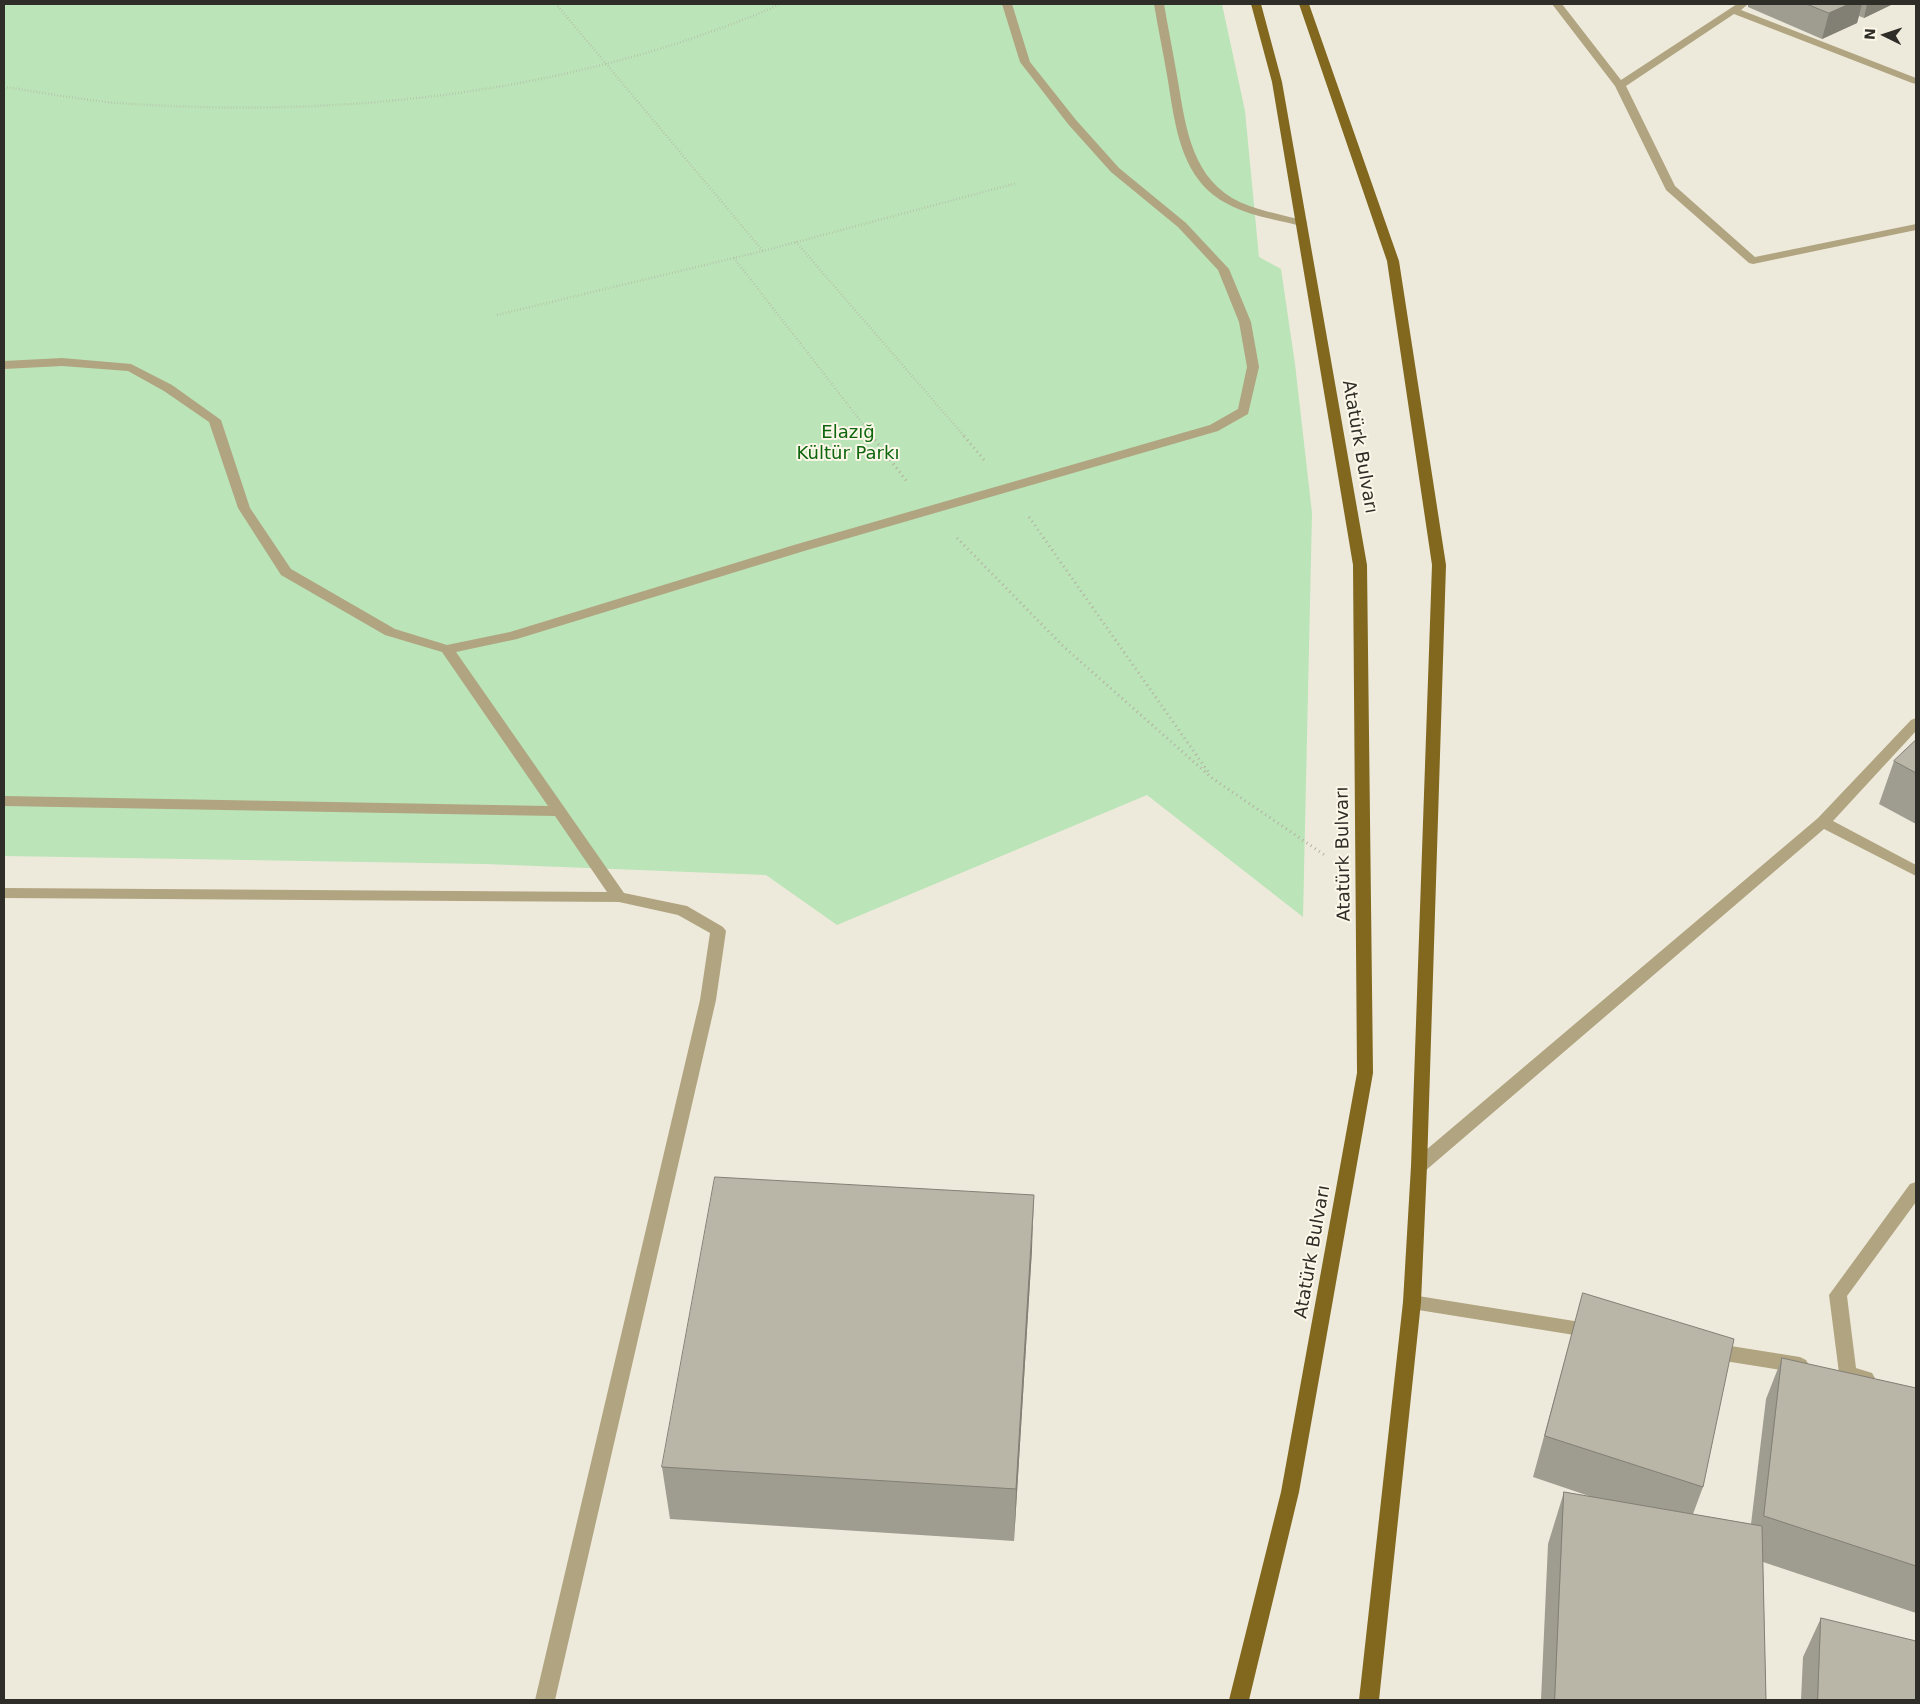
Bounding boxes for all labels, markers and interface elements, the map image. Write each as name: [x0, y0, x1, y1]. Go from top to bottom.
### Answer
north arrow: [1860, 10, 1910, 60]
text: N: [1862, 28, 1878, 40]
street label: Atatürk Bulvarı: [1337, 379, 1381, 515]
park label: Elazığ Kültür Parkı: [797, 422, 899, 464]
street label: Atatürk Bulvarı: [1332, 786, 1356, 922]
street label: Atatürk Bulvarı: [1291, 1184, 1335, 1320]

